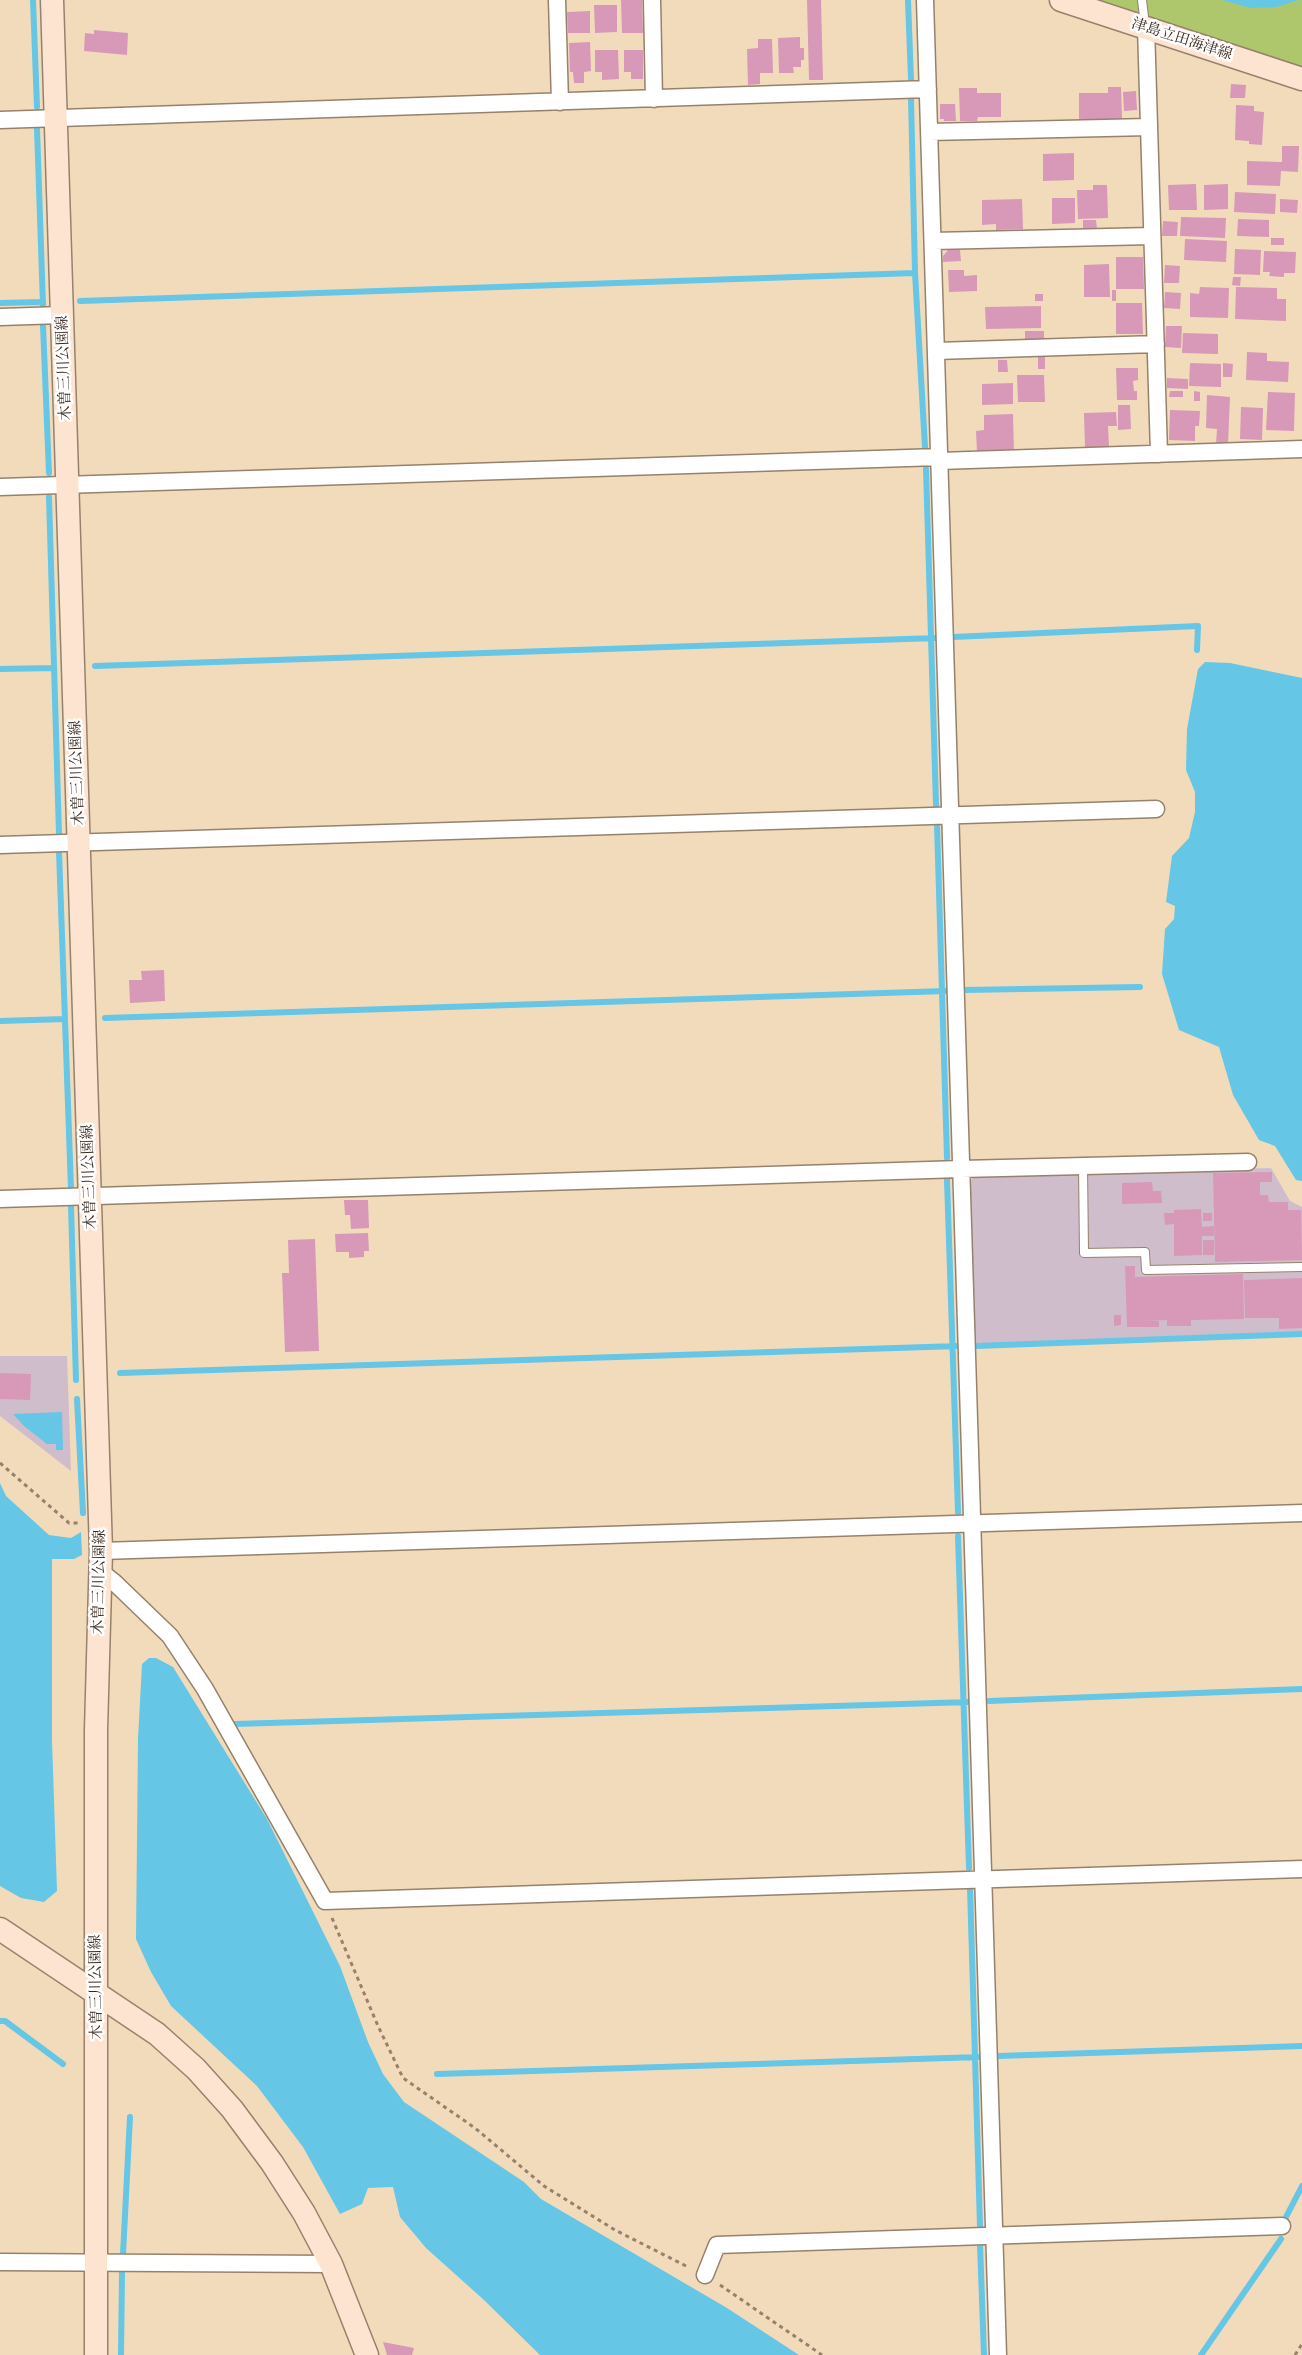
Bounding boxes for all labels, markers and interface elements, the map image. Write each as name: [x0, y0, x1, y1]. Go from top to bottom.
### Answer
street label: 津島立田海津線: [1129, 14, 1235, 64]
street label: 木曽三川公園線: [53, 315, 75, 421]
street label: 木曽三川公園線: [66, 720, 88, 826]
street label: 木曽三川公園線: [78, 1124, 100, 1230]
street label: 木曽三川公園線: [89, 1529, 109, 1635]
street label: 木曽三川公園線: [86, 1934, 106, 2040]

